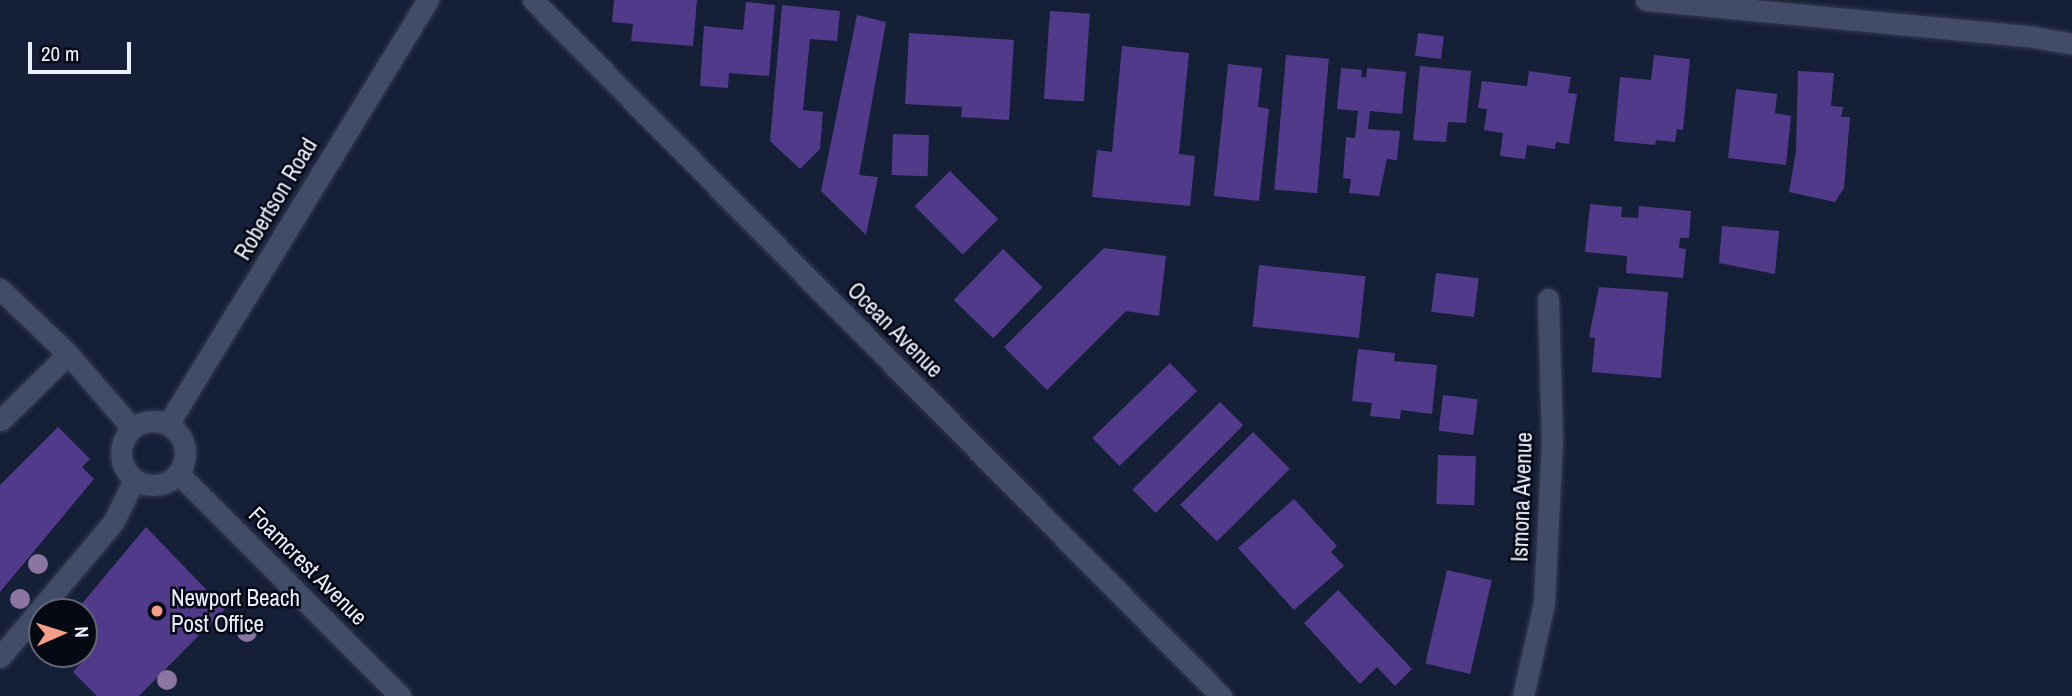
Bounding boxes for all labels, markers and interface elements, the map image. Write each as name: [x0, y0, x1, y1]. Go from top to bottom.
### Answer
scale bar: [32, 28, 135, 72]
text: 20 m: [41, 39, 79, 68]
street label: Robertson Road: [229, 133, 323, 265]
street label: Ocean Avenue: [841, 276, 949, 384]
street label: Ismona Avenue: [1506, 431, 1538, 563]
street label: Foamcrest Avenue: [243, 501, 373, 631]
place label: Newport Beach Post Office: [171, 584, 300, 638]
north arrow: [28, 598, 98, 668]
marker: Newport Beach Post Office: [149, 603, 165, 619]
text: N: [69, 626, 95, 638]

